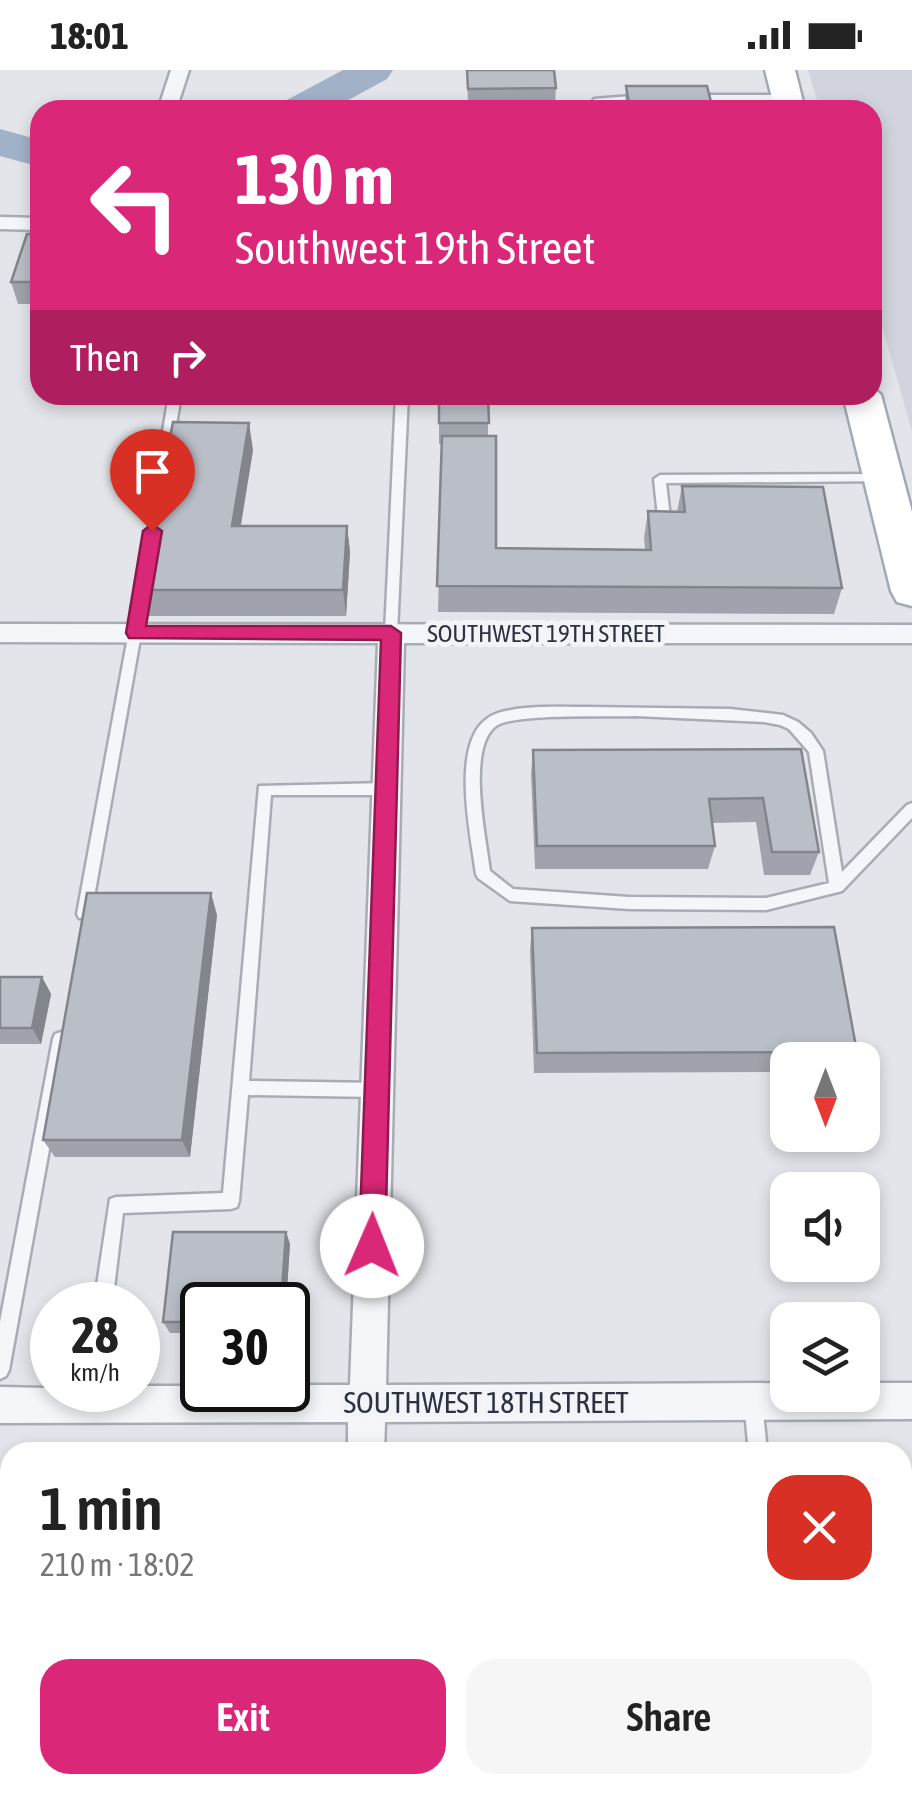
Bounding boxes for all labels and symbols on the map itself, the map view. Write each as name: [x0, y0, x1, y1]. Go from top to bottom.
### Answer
pin: [110, 429, 195, 532]
street label: SOUTHWEST 19TH STREET: [427, 619, 665, 647]
north arrow: [770, 1042, 880, 1152]
position arrow: [320, 1194, 424, 1298]
speed limit sign: 30: [180, 1282, 310, 1412]
street label: SOUTHWEST 18TH STREET: [343, 1385, 629, 1419]

